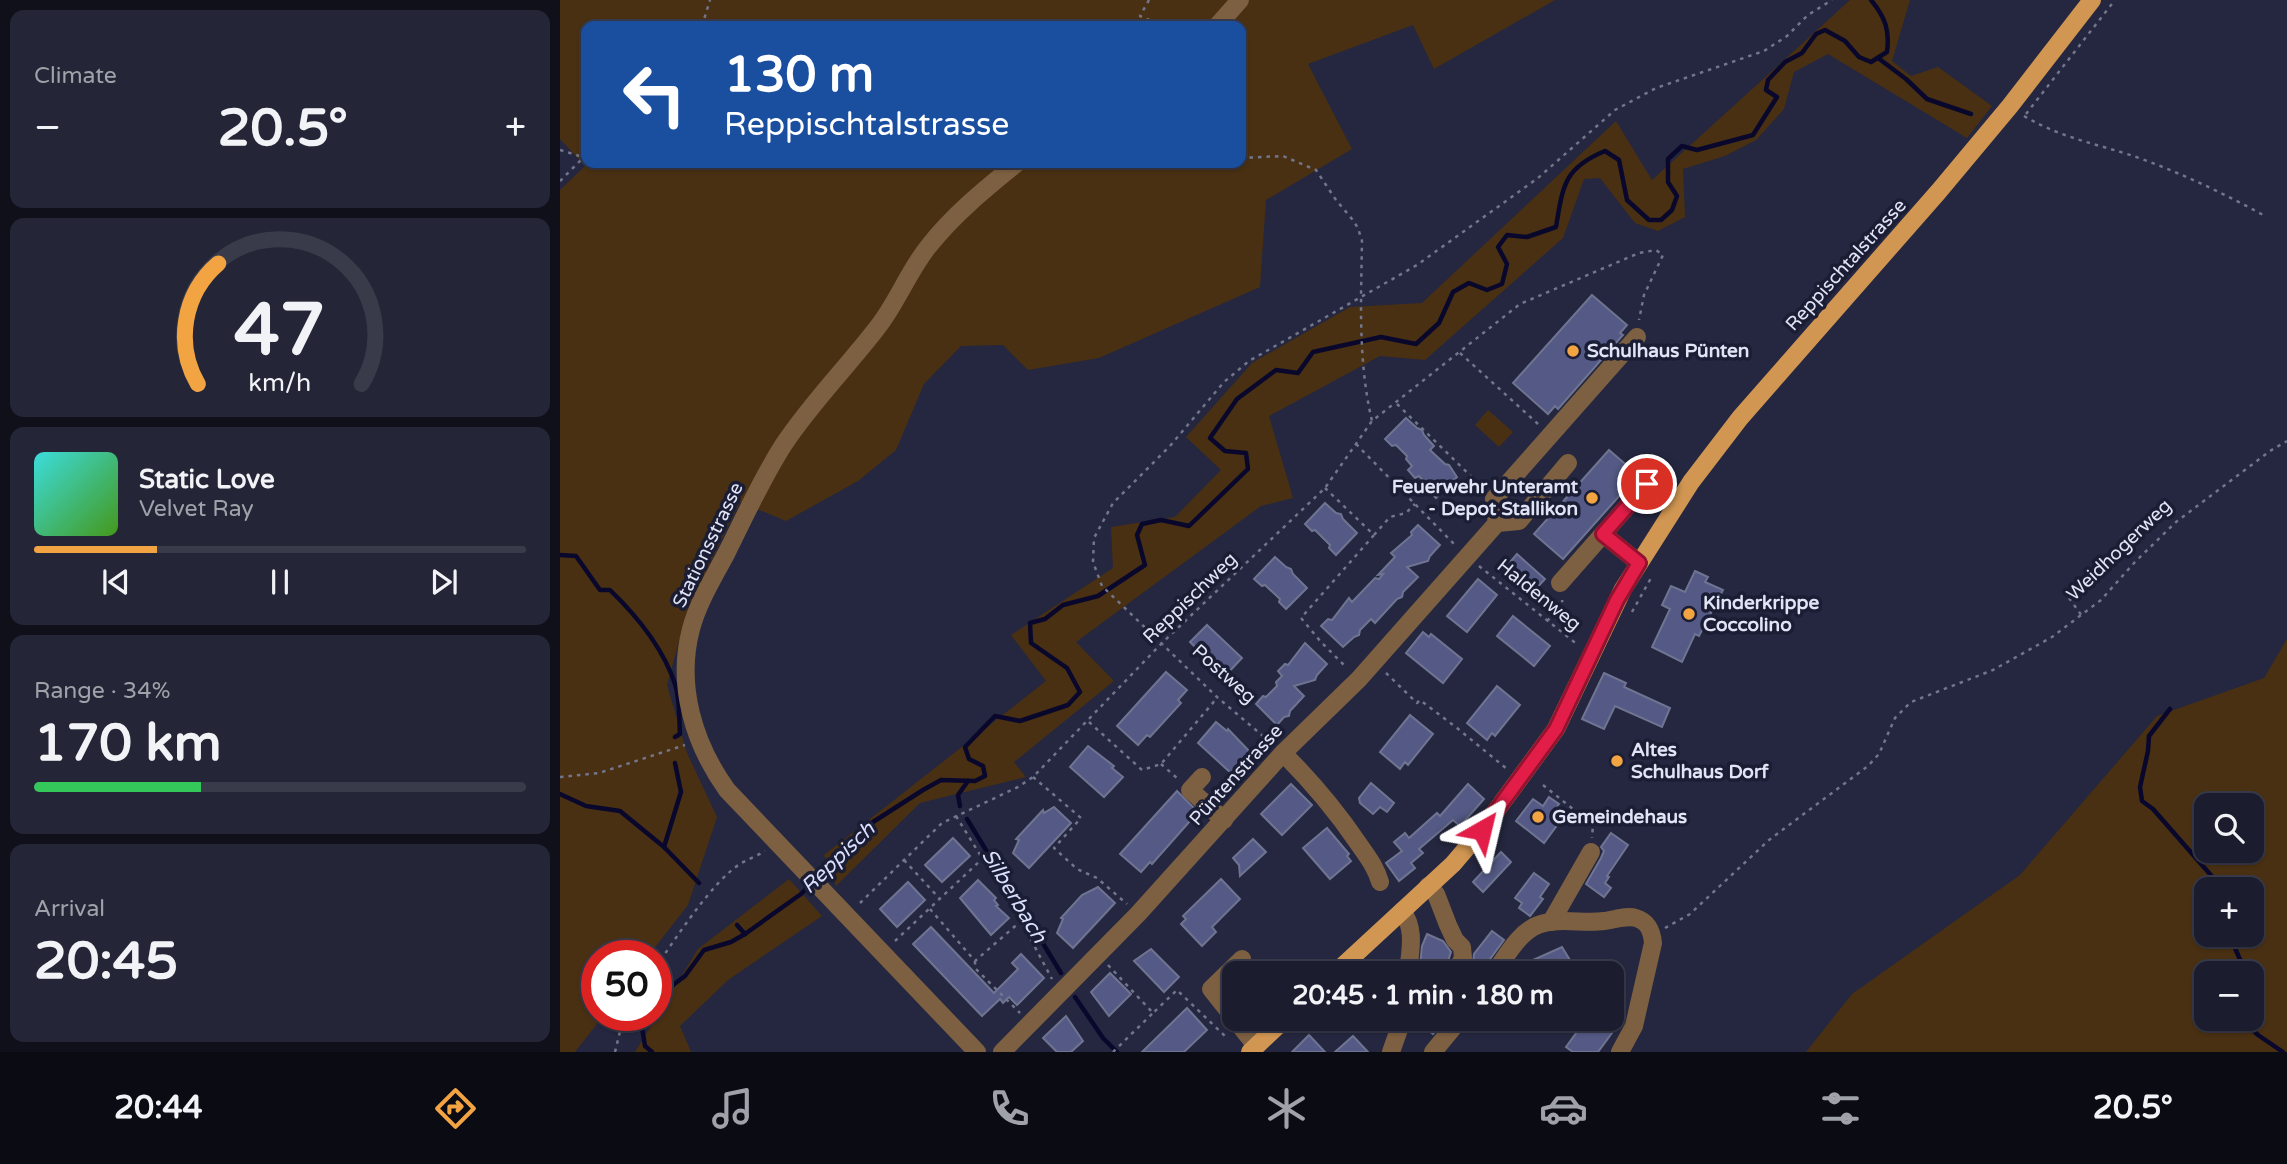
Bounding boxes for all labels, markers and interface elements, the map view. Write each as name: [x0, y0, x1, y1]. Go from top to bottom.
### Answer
text: 130 m: [724, 46, 874, 105]
icon: left: [609, 49, 700, 140]
text: Climate: [34, 62, 117, 90]
text: 20.5°: [218, 97, 348, 160]
text: −: [34, 105, 61, 151]
text: +: [505, 105, 526, 151]
text: Reppischtalstrasse: [724, 106, 1009, 144]
street label: Reppischtalstrasse: [1781, 195, 1911, 335]
text: 47: [234, 287, 326, 375]
place label: Schulhaus Pünten: [1587, 340, 1749, 362]
marker: Schulhaus Pünten: [1565, 343, 1581, 359]
text: km/h: [249, 367, 311, 397]
pin: [1617, 454, 1677, 514]
text: Static Love: [139, 464, 275, 495]
icon: arrive: [1628, 465, 1666, 503]
place label: Feuerwehr Unteramt - Depot Stallikon: [1392, 476, 1579, 521]
street label: Stationsstrasse: [668, 479, 748, 611]
marker: Feuerwehr Unteramt - Depot Stallikon: [1584, 490, 1600, 506]
text: Velvet Ray: [139, 495, 254, 523]
street label: Weidhogerweg: [2062, 495, 2176, 605]
street label: Reppischweg: [1139, 548, 1241, 648]
street label: Haldenweg: [1493, 554, 1585, 636]
icon: previous: [97, 563, 135, 601]
icon: pause: [261, 563, 299, 601]
icon: next: [425, 563, 463, 601]
place label: Kinderkrippe Coccolino: [1703, 592, 1819, 636]
marker: Kinderkrippe Coccolino: [1681, 606, 1697, 622]
street label: Postweg: [1188, 640, 1260, 708]
text: Range · 34%: [34, 677, 170, 705]
text: 170 km: [34, 712, 222, 775]
street label: Püntenstrasse: [1185, 720, 1287, 830]
place label: Altes Schulhaus Dorf: [1631, 739, 1769, 783]
marker: Altes Schulhaus Dorf: [1609, 753, 1625, 769]
position arrow: [1445, 793, 1519, 867]
map controls: [2194, 793, 2264, 1031]
button: search: [2194, 793, 2264, 863]
place label: Gemeindehaus: [1552, 806, 1687, 828]
marker: Gemeindehaus: [1530, 809, 1546, 825]
water label: Reppisch: [796, 816, 881, 899]
water label: Silberbach: [976, 844, 1052, 949]
button: +: [2194, 877, 2264, 947]
text: Arrival: [34, 895, 105, 923]
text: 20:45: [34, 930, 178, 993]
speed limit sign: 50: [581, 940, 672, 1031]
button: −: [2194, 961, 2264, 1031]
text: 20:45 · 1 min · 180 m: [1292, 980, 1554, 1011]
icon: directions: [431, 1084, 480, 1133]
icon: music: [708, 1084, 757, 1133]
icon: phone: [985, 1084, 1034, 1133]
icon: climate: [1262, 1084, 1311, 1133]
icon: car: [1539, 1084, 1588, 1133]
icon: filters: [1816, 1084, 1865, 1133]
text: 20:44: [114, 1089, 203, 1127]
text: 20.5°: [2093, 1089, 2173, 1127]

